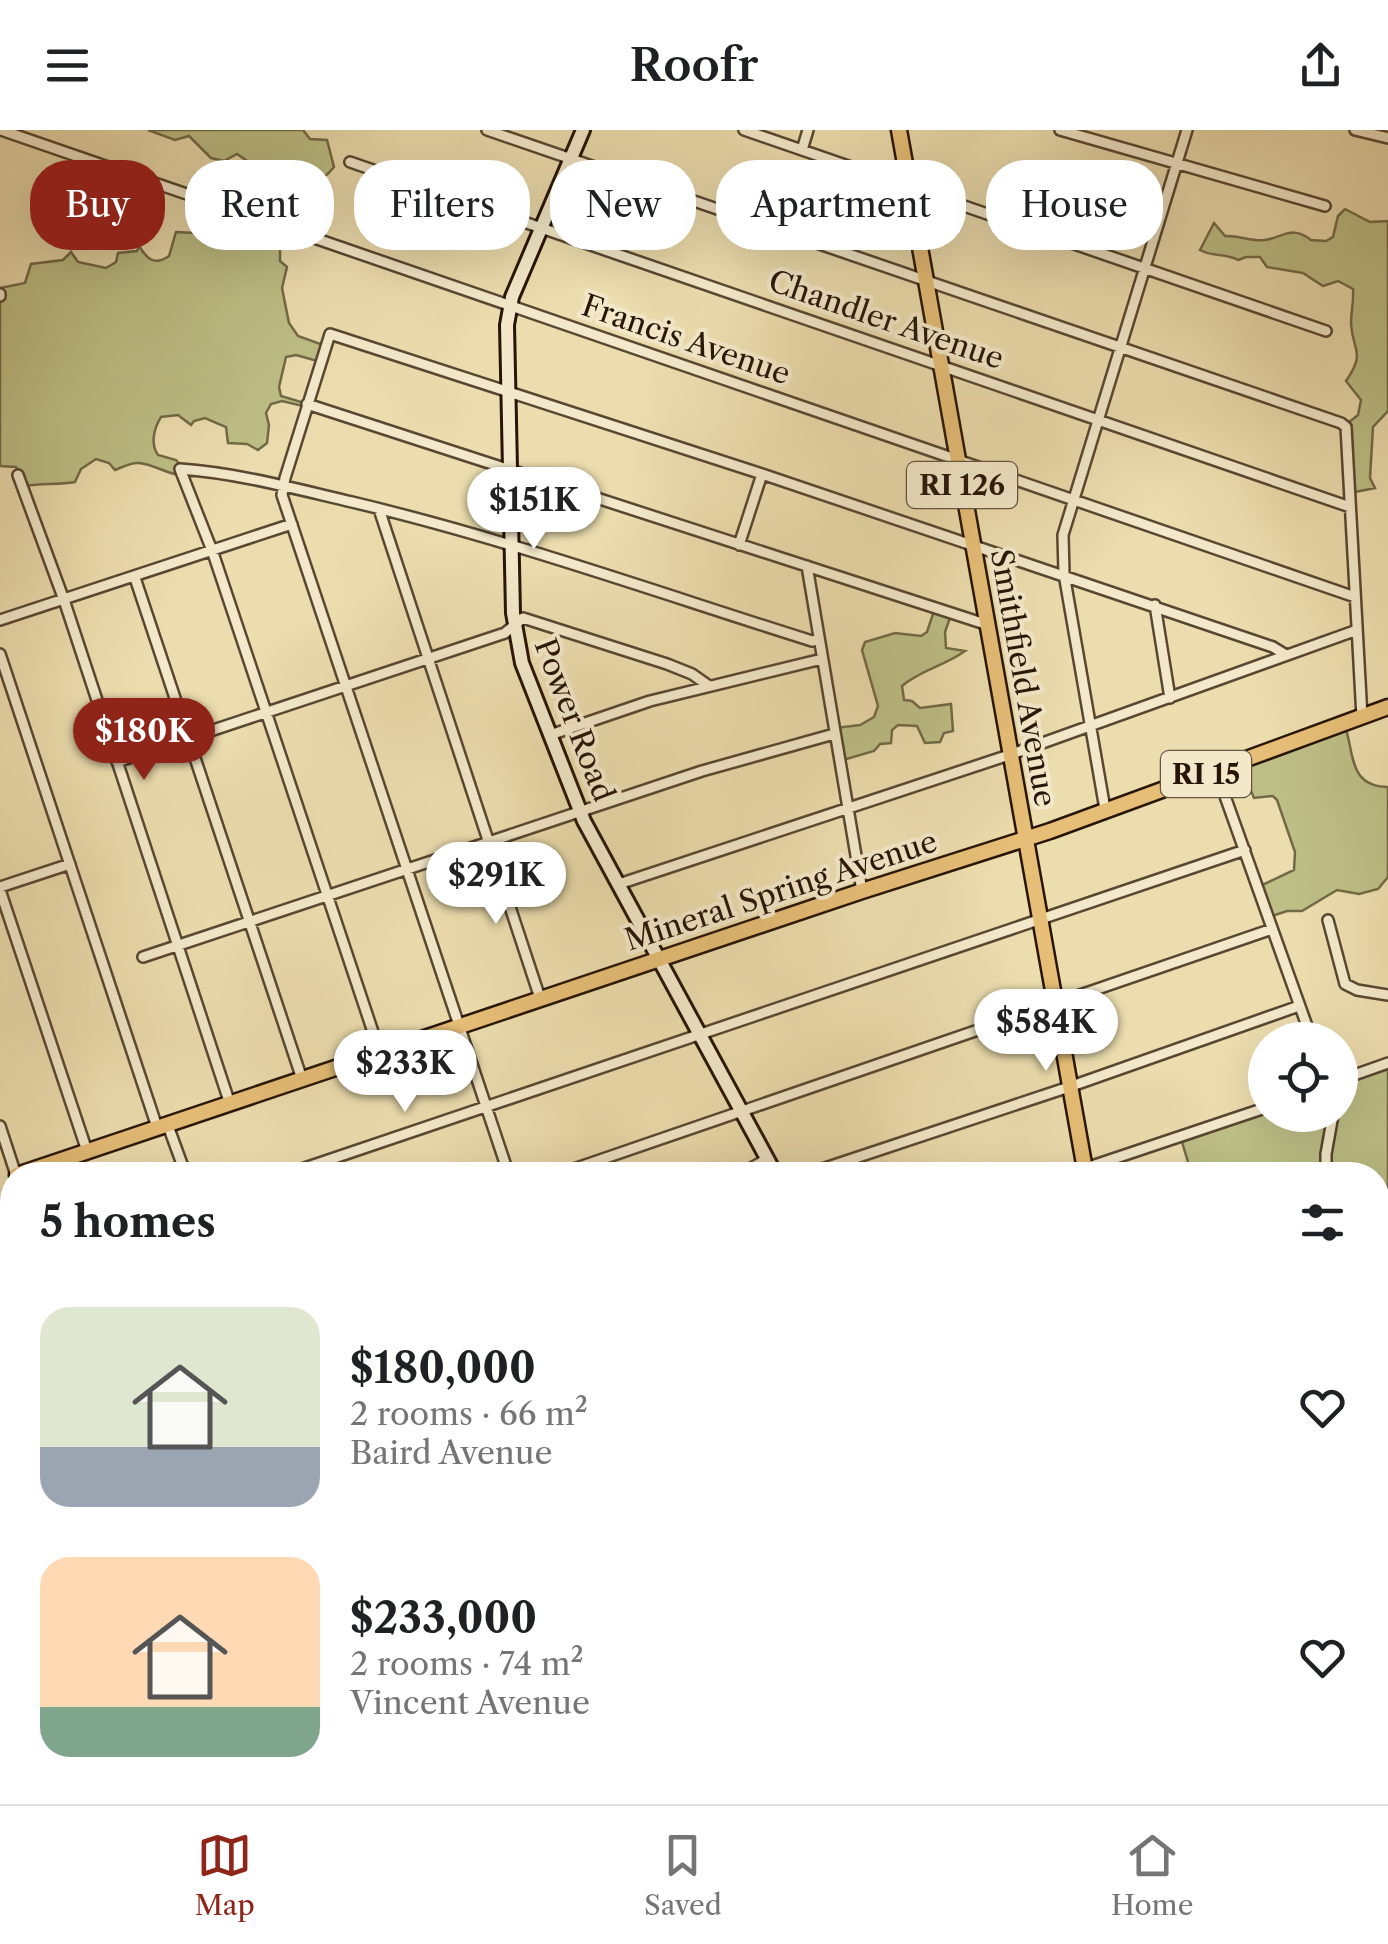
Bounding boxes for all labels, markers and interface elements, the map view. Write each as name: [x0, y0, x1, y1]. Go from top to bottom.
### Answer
text: Roofr: [630, 37, 758, 93]
icon: menu: [40, 38, 95, 93]
icon: share: [1293, 38, 1348, 93]
chip: Buy: [30, 160, 165, 250]
chip: Rent: [185, 160, 334, 250]
chip: Filters: [354, 160, 530, 250]
chip: New: [550, 160, 696, 250]
chip: Apartment: [716, 160, 966, 250]
chip: House: [986, 160, 1163, 250]
street label: Chandler Avenue: [764, 262, 1008, 377]
street label: Francis Avenue: [577, 287, 795, 392]
road number: RI 126: [907, 462, 1017, 508]
pin: $151K: [464, 467, 604, 552]
text: $151K: [489, 480, 579, 519]
street label: Smithfield Avenue: [983, 546, 1064, 810]
street label: Power Road: [526, 633, 623, 807]
pin: $180K: [74, 698, 214, 783]
text: $180K: [95, 711, 193, 750]
road number: RI 15: [1161, 751, 1251, 797]
street label: Mineral Spring Avenue: [620, 823, 942, 959]
pin: $291K: [426, 842, 566, 927]
text: $291K: [448, 855, 544, 894]
pin: $584K: [976, 989, 1116, 1074]
text: $584K: [996, 1002, 1096, 1041]
map controls: [1248, 1022, 1358, 1132]
button: locate: [1248, 1022, 1358, 1132]
pin: $233K: [335, 1030, 475, 1115]
text: $233K: [356, 1043, 454, 1082]
icon: filters: [1295, 1195, 1350, 1250]
text: 5 homes: [40, 1196, 216, 1248]
text: $180,000: [350, 1342, 536, 1394]
icon: home: [120, 1347, 240, 1467]
icon: heart: [1295, 1380, 1350, 1435]
text: 2 rooms · 66 m²: [350, 1394, 588, 1433]
text: Baird Avenue: [350, 1433, 553, 1472]
text: $233,000: [350, 1592, 537, 1644]
icon: home: [120, 1597, 240, 1717]
icon: heart: [1295, 1630, 1350, 1685]
text: 2 rooms · 74 m²: [350, 1644, 584, 1683]
text: Vincent Avenue: [350, 1683, 590, 1722]
tab: Map: [195, 1828, 255, 1922]
tab: Saved: [644, 1828, 722, 1922]
tab: Home: [1111, 1828, 1193, 1922]

